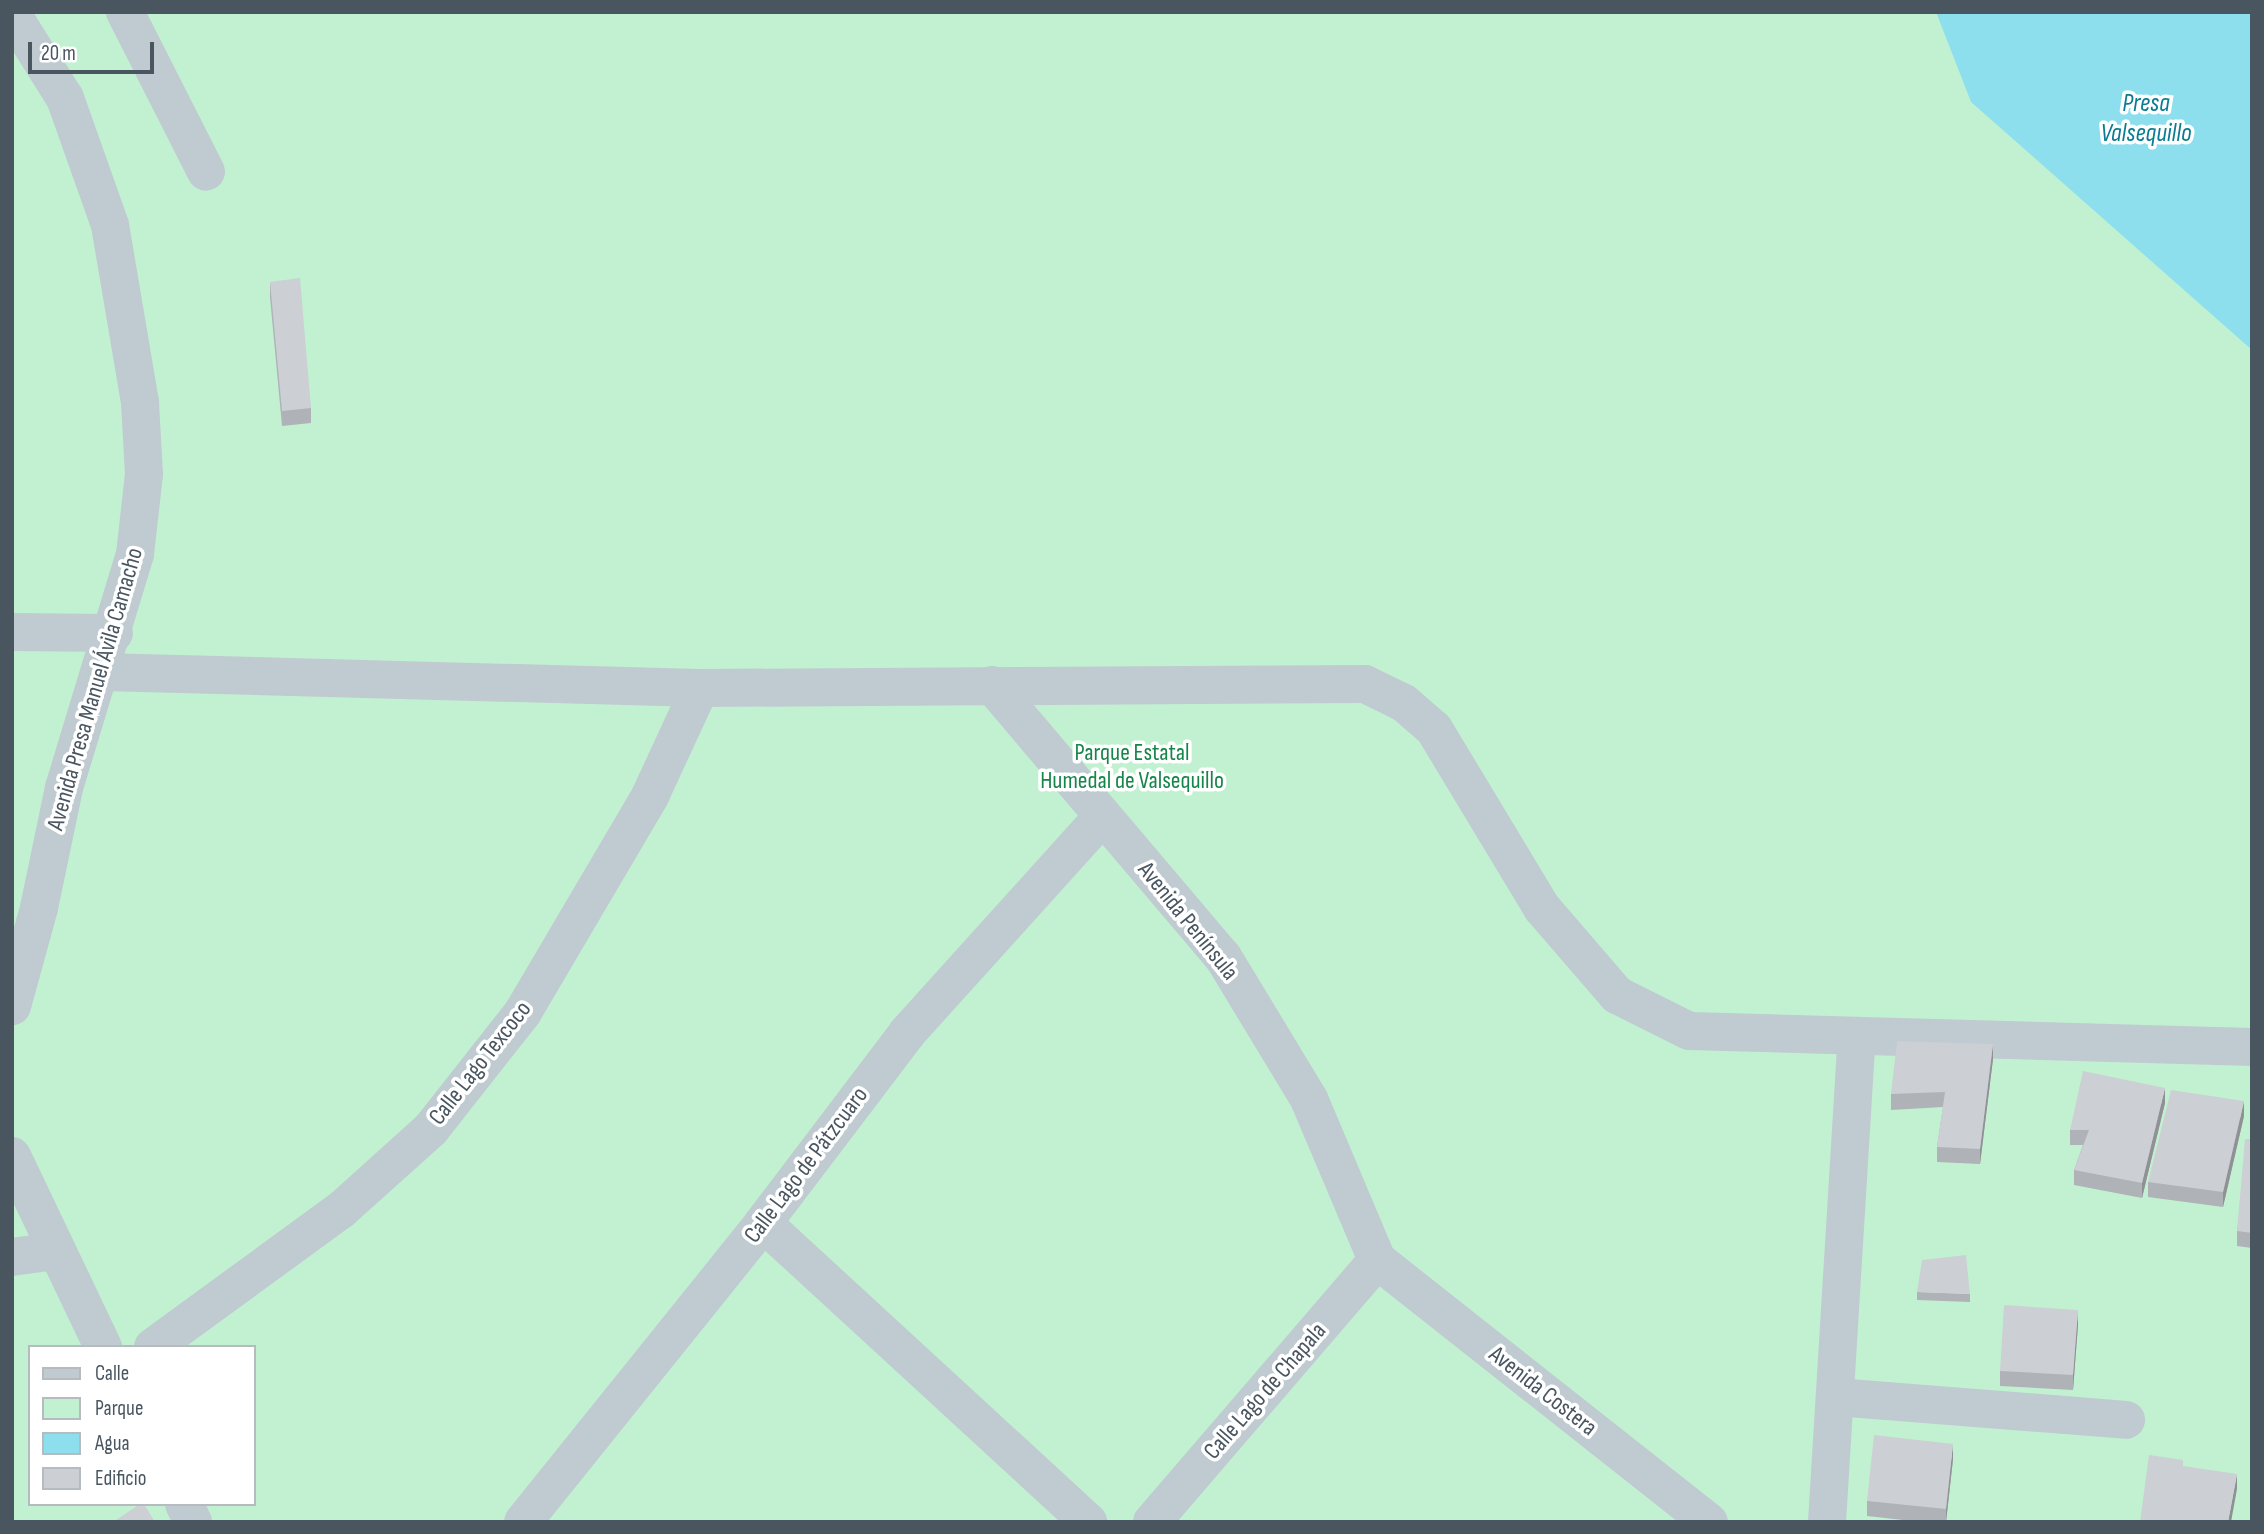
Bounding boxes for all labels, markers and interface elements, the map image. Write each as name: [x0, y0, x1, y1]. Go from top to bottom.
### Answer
scale bar: [32, 28, 158, 72]
text: 20 m: [41, 41, 76, 66]
water label: Presa Valsequillo: [2100, 88, 2192, 150]
street label: Avenida Presa Manuel Ávila Camacho: [41, 545, 149, 833]
park label: Parque Estatal Humedal de Valsequillo: [1040, 739, 1224, 795]
street label: Avenida Península: [1132, 856, 1244, 986]
street label: Calle Lago Texcoco: [423, 995, 537, 1131]
street label: Calle Lago de Pátzcuaro: [738, 1081, 874, 1249]
street label: Calle Lago de Chapala: [1198, 1317, 1332, 1465]
street label: Avenida Costera: [1483, 1340, 1603, 1442]
legend: [28, 1345, 256, 1506]
text: Calle: [95, 1361, 129, 1386]
text: Parque: [95, 1396, 143, 1421]
text: Agua: [95, 1431, 130, 1456]
text: Edificio: [95, 1466, 146, 1491]

